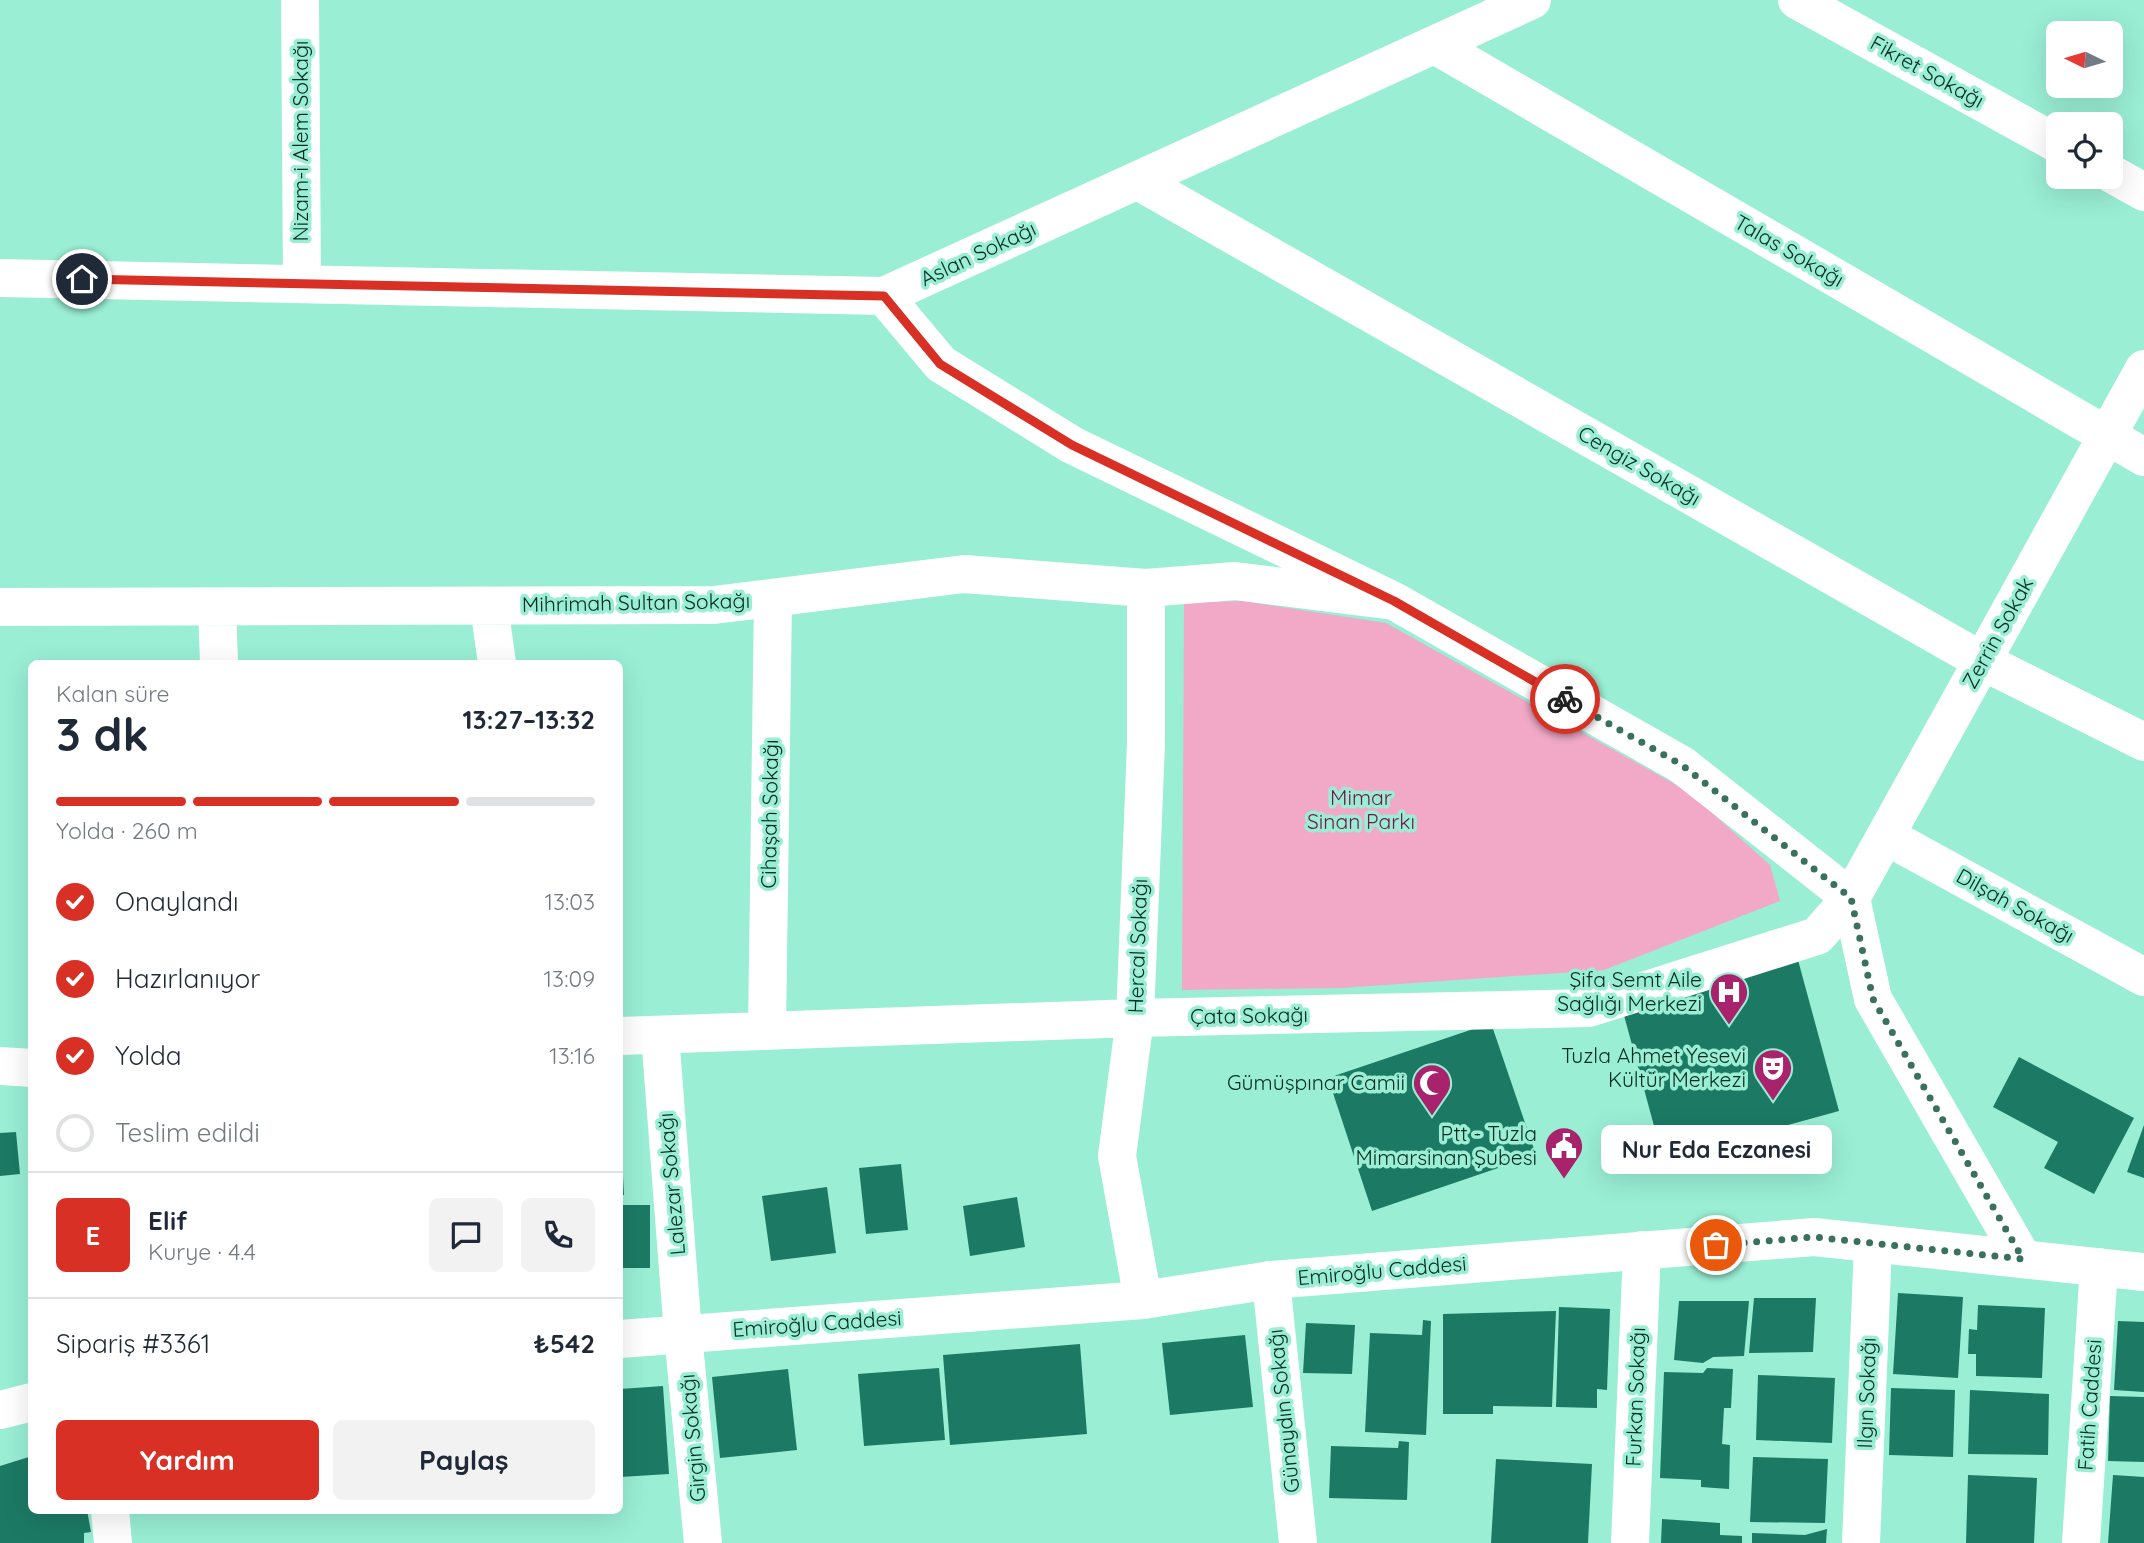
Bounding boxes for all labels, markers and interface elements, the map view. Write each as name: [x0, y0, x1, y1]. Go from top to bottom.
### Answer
north arrow: [2046, 21, 2123, 98]
map controls: [2046, 21, 2123, 189]
street label: Fikret Sokağı: [1866, 29, 1989, 113]
street label: Nizam-i Alem Sokağı: [287, 40, 313, 242]
button: locate: [2046, 112, 2123, 189]
street label: Talas Sokağı: [1730, 208, 1849, 292]
street label: Aslan Sokağı: [916, 215, 1040, 291]
pin: [52, 249, 112, 309]
icon: home: [63, 260, 101, 298]
street label: Cengiz Sokağı: [1574, 420, 1705, 511]
street label: Zerrin Sokak: [1956, 572, 2038, 693]
street label: Mihrimah Sultan Sokağı: [522, 587, 750, 617]
courier: [1530, 664, 1600, 734]
text: Kalan süre: [56, 679, 169, 708]
icon: bike: [1546, 680, 1584, 718]
text: 13:27–13:32: [462, 703, 595, 736]
text: 3 dk: [56, 705, 149, 763]
street label: Cihaşah Sokağı: [755, 739, 783, 889]
park label: Mimar Sinan Parkı: [1307, 784, 1415, 834]
text: Yolda · 260 m: [56, 816, 198, 845]
street label: Dilşah Sokağı: [1952, 862, 2079, 948]
street label: Hercal Sokağı: [1122, 878, 1152, 1014]
icon: check: [56, 883, 94, 921]
text: Onaylandı: [115, 885, 239, 918]
text: 13:03: [544, 887, 595, 916]
icon: check: [56, 960, 94, 998]
text: Hazırlanıyor: [115, 962, 260, 995]
text: 13:09: [544, 964, 595, 993]
place label: Şifa Semt Aile Sağlığı Merkezi: [1557, 966, 1702, 1016]
hospital icon: Şifa Semt Aile Sağlığı Merkezi: [1708, 971, 1750, 1026]
street label: Çata Sokağı: [1190, 1001, 1308, 1029]
icon: check: [56, 1037, 94, 1075]
text: Yolda: [115, 1039, 181, 1072]
text: 13:16: [549, 1041, 595, 1070]
place label: Tuzla Ahmet Yesevi Kültür Merkezi: [1561, 1042, 1746, 1092]
theatre icon: Tuzla Ahmet Yesevi Kültür Merkezi: [1752, 1047, 1794, 1102]
mosque icon: Gümüşpınar Camii: [1411, 1062, 1453, 1117]
place label: Gümüşpınar Camii: [1227, 1069, 1405, 1095]
street label: Lalezar Sokağı: [652, 1112, 690, 1256]
text: Teslim edildi: [115, 1116, 260, 1149]
place label: Ptt - Tuzla Mimarsinan Şubesi: [1355, 1120, 1537, 1170]
public building icon: Ptt - Tuzla Mimarsinan Şubesi: [1543, 1125, 1585, 1180]
callout: Nur Eda Eczanesi: [1600, 1126, 1831, 1175]
text: Nur Eda Eczanesi: [1622, 1135, 1811, 1164]
button: chat: [429, 1198, 503, 1272]
button: phone: [521, 1198, 595, 1272]
text: Elif: [148, 1204, 187, 1237]
pin: [1686, 1215, 1746, 1275]
text: E: [86, 1219, 100, 1252]
icon: bag: [1697, 1226, 1735, 1264]
text: Kurye · 4.4: [148, 1237, 256, 1266]
street label: Emiroğlu Caddesi: [1296, 1250, 1467, 1290]
street label: Emiroğlu Caddesi: [731, 1304, 902, 1342]
text: Sipariş #3361: [56, 1327, 210, 1360]
text: ₺542: [533, 1327, 595, 1360]
street label: Furkan Sokağı: [1620, 1327, 1650, 1467]
street label: Günaydın Sokağı: [1261, 1328, 1305, 1494]
street label: Ilgın Sokağı: [1851, 1337, 1881, 1449]
street label: Fatih Caddesi: [2071, 1338, 2107, 1471]
street label: Girgin Sokağı: [673, 1373, 711, 1503]
button: Yardım: [56, 1420, 319, 1500]
button: Paylaş: [333, 1420, 595, 1500]

